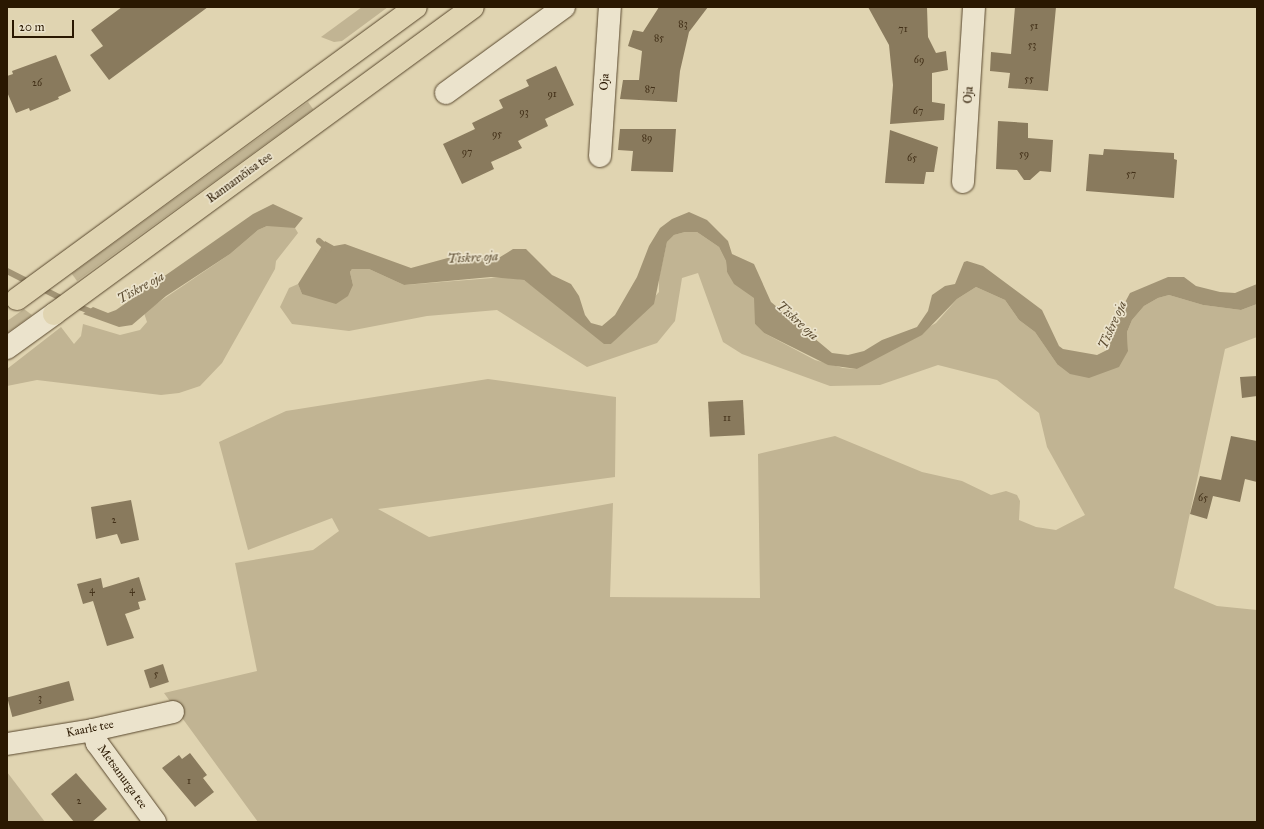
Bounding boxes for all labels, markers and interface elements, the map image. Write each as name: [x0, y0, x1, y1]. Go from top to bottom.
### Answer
scale bar: [14, 12, 76, 38]
house number: 83: [678, 19, 688, 31]
text: 20 m: [19, 20, 45, 34]
house number: 51: [1030, 21, 1038, 33]
house number: 71: [898, 24, 908, 36]
house number: 85: [654, 33, 664, 45]
house number: 53: [1028, 40, 1036, 52]
house number: 69: [914, 55, 924, 67]
street label: Oja: [597, 73, 613, 91]
house number: 55: [1024, 74, 1034, 86]
house number: 26: [32, 78, 42, 90]
house number: 87: [645, 84, 655, 96]
street label: Oja: [961, 86, 977, 104]
house number: 91: [547, 89, 557, 101]
house number: 67: [913, 106, 923, 118]
house number: 93: [519, 107, 529, 119]
house number: 95: [492, 129, 502, 141]
house number: 89: [642, 133, 652, 145]
house number: 97: [462, 147, 472, 159]
street label: Rannamõisa tee: [204, 149, 276, 207]
house number: 59: [1019, 149, 1029, 161]
house number: 65: [907, 153, 917, 165]
house number: 57: [1126, 169, 1136, 181]
water label: Tiskre oja: [447, 249, 499, 267]
water label: Tiskre oja: [115, 269, 167, 307]
water label: Tiskre oja: [773, 298, 821, 344]
water label: Tiskre oja: [1096, 299, 1130, 351]
house number: 11: [723, 413, 731, 425]
house number: 65: [1198, 493, 1208, 505]
house number: 2: [112, 515, 116, 527]
house number: 4: [89, 585, 95, 597]
house number: 4: [129, 585, 135, 597]
house number: 5: [154, 669, 158, 681]
house number: 3: [38, 693, 42, 705]
street label: Kaarle tee: [65, 717, 115, 741]
street label: Metsanurga tee: [94, 742, 150, 812]
house number: 1: [187, 776, 191, 788]
house number: 2: [77, 796, 81, 808]

